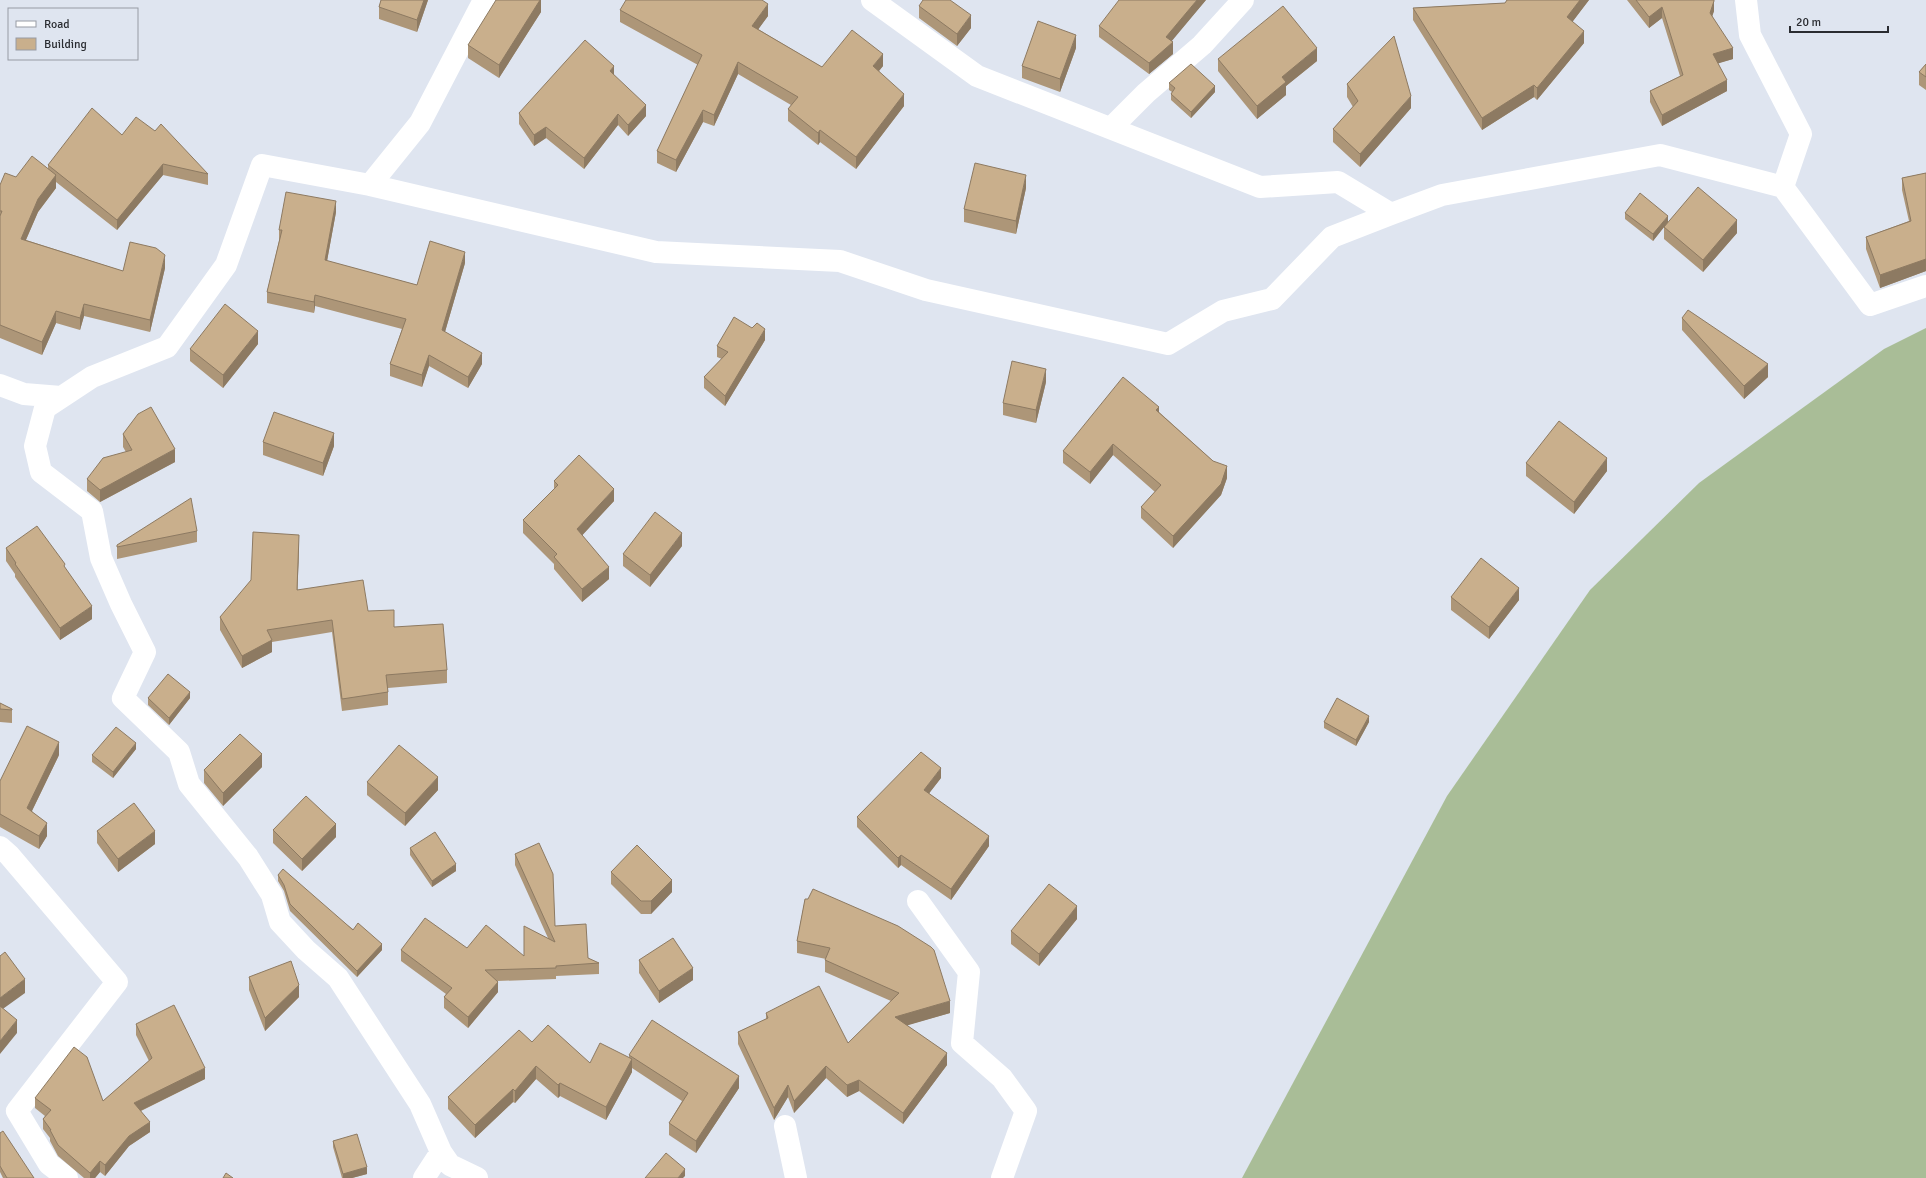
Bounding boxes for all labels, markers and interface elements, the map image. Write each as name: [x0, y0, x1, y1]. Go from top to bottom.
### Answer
legend: [8, 8, 138, 60]
scale bar: [1790, 8, 1888, 34]
text: 20 m: [1796, 15, 1821, 30]
text: Road: [44, 17, 70, 32]
text: Building: [44, 37, 87, 52]

